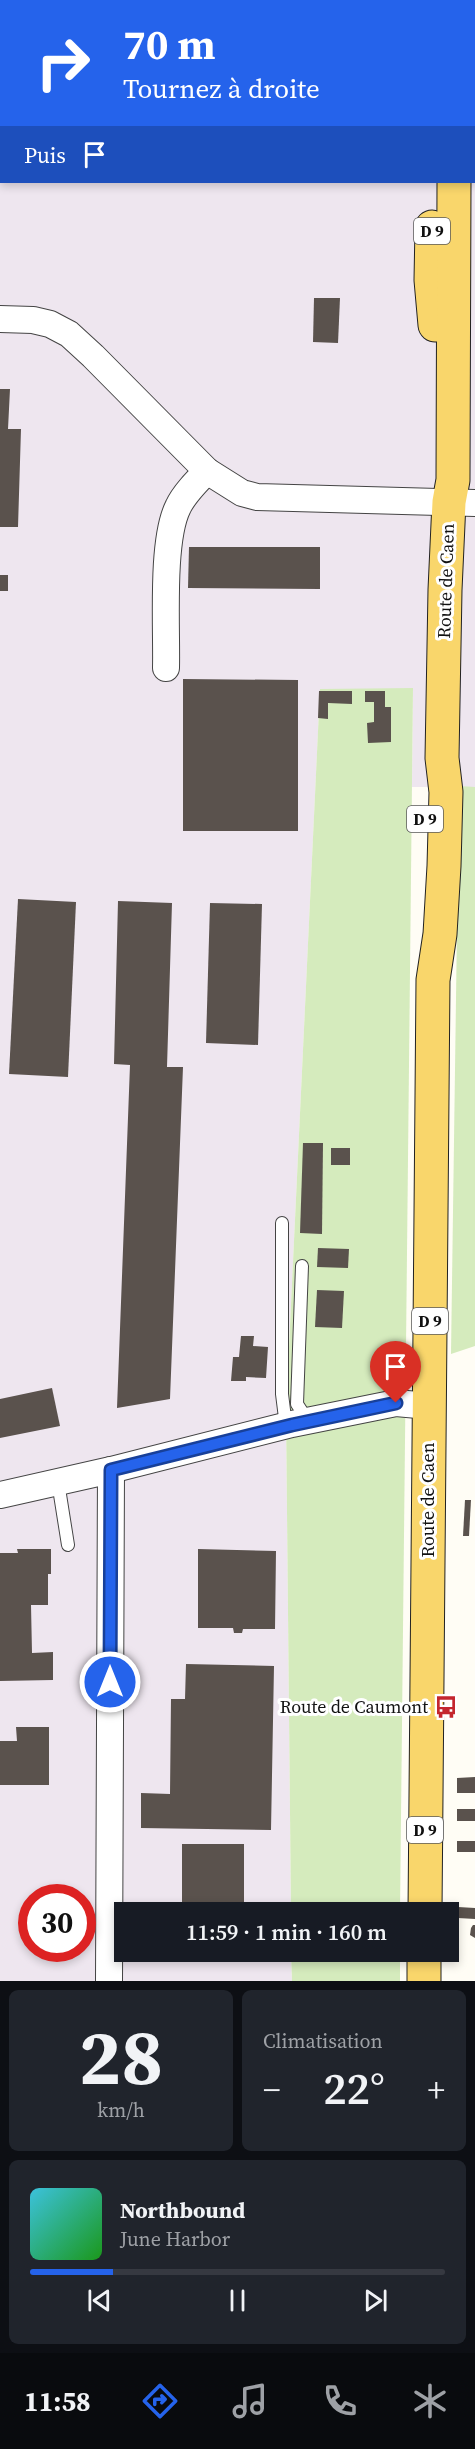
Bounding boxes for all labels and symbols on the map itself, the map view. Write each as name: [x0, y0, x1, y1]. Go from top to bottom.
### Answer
road number: D 9: [414, 218, 450, 244]
street label: Route de Caen: [431, 523, 460, 639]
road number: D 9: [407, 806, 443, 832]
road number: D 9: [412, 1308, 448, 1334]
pin: [370, 1341, 421, 1403]
street label: Route de Caen: [415, 1442, 440, 1558]
position arrow: [78, 1650, 142, 1714]
place label: Route de Caumont: [280, 1694, 428, 1719]
bus stop icon: Route de Caumont: [433, 1694, 459, 1720]
road number: D 9: [407, 1817, 443, 1843]
speed limit sign: 30: [18, 1884, 96, 1962]

